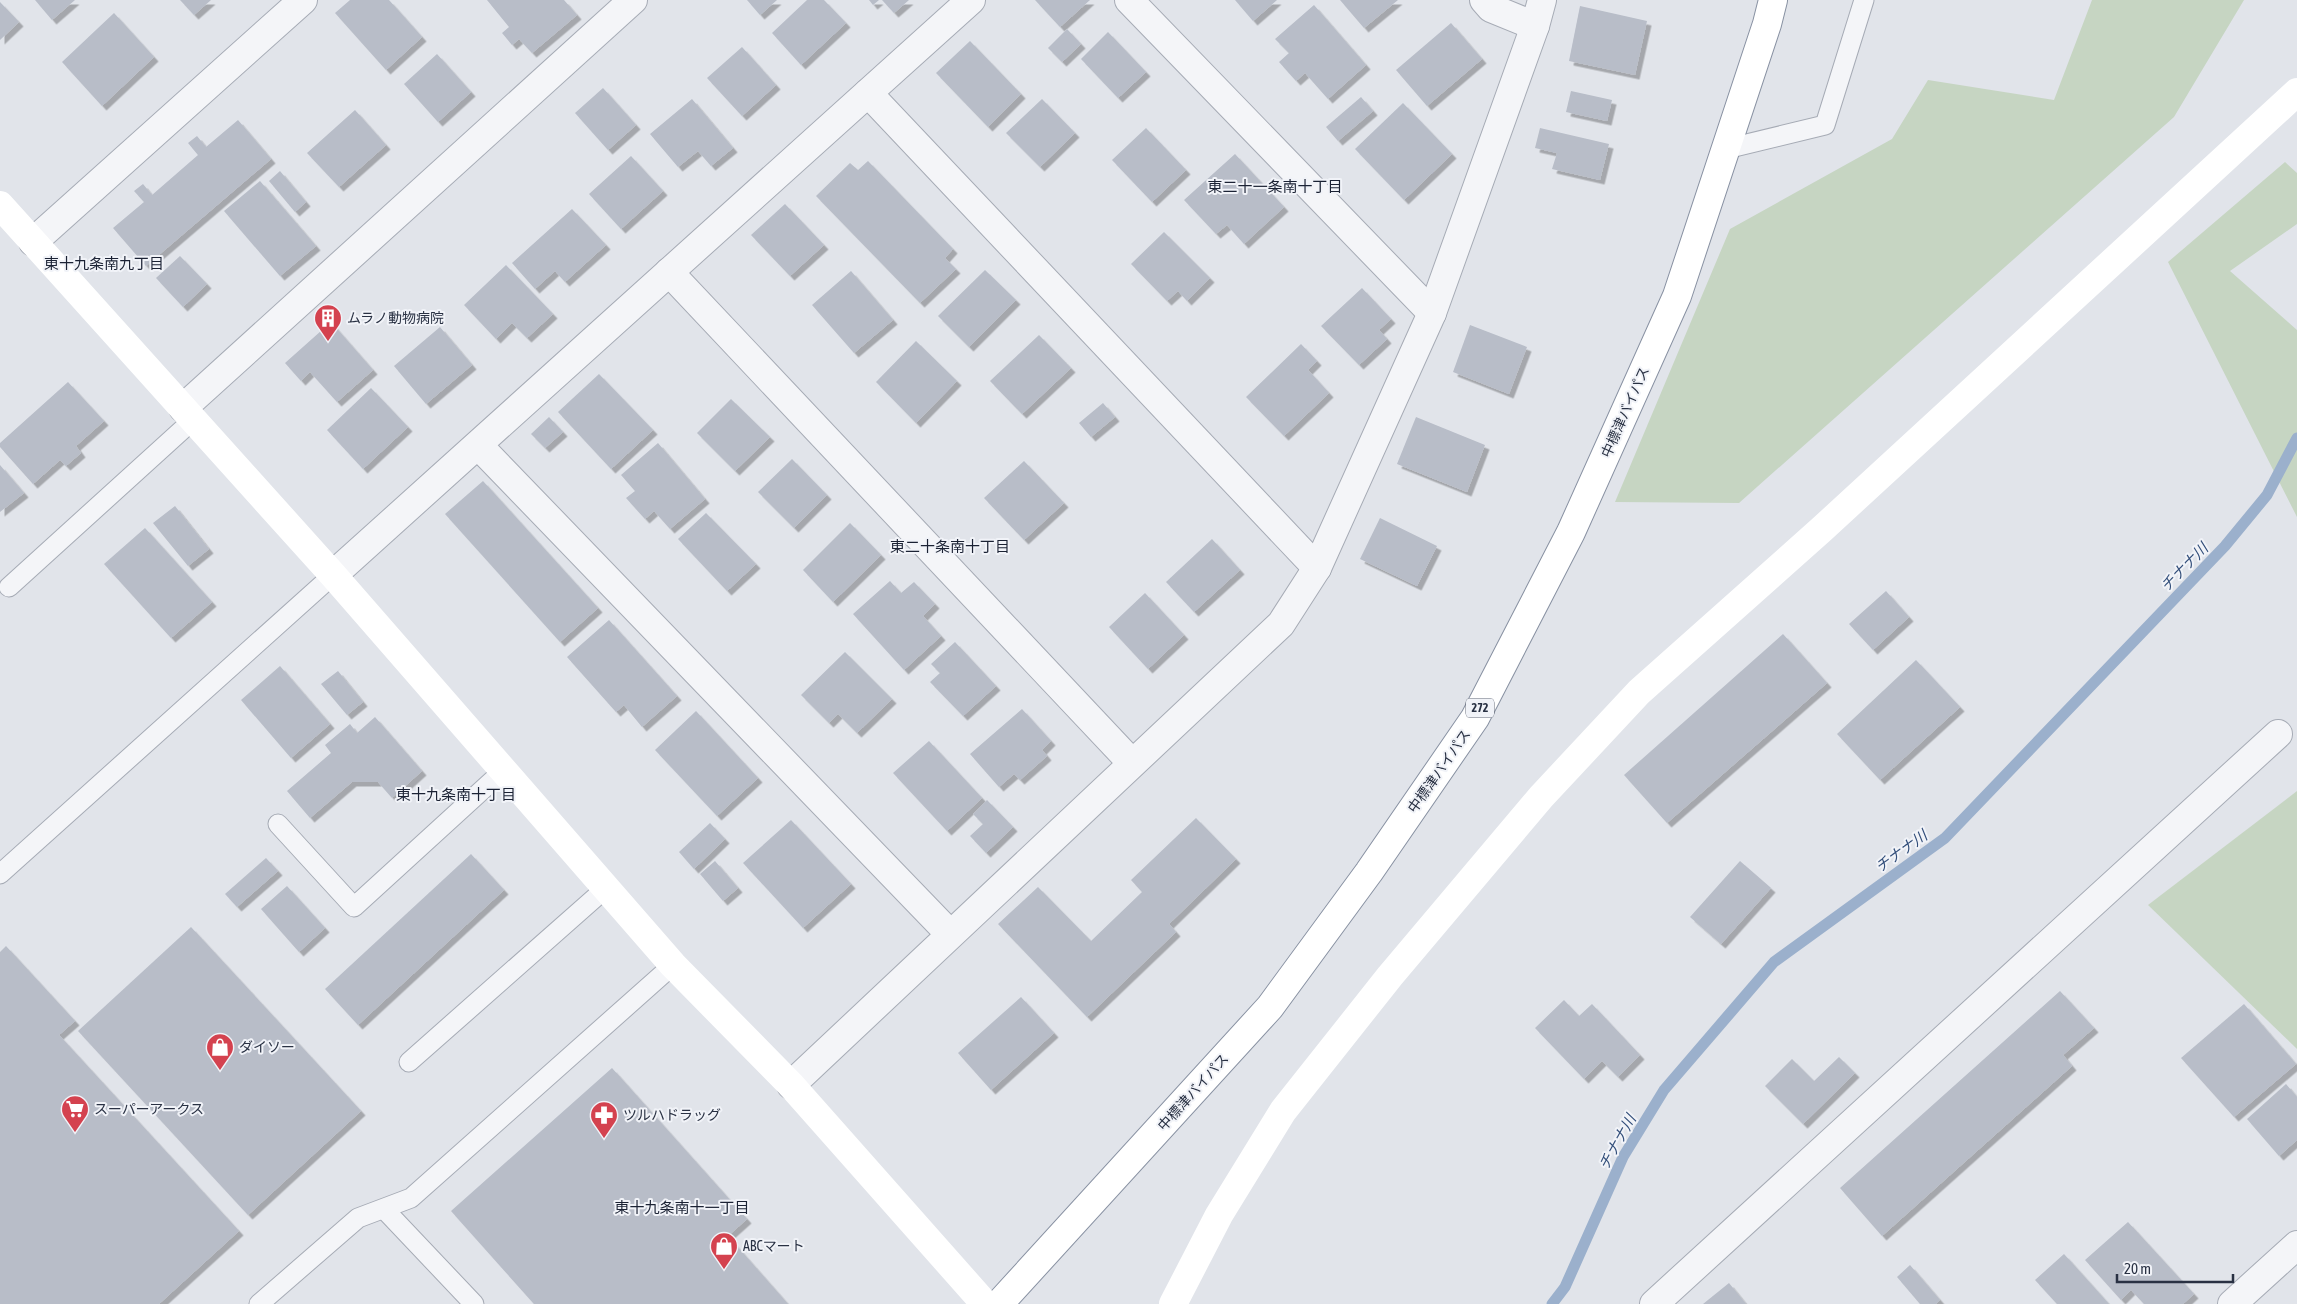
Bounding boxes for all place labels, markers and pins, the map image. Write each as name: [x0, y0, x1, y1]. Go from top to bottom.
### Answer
building icon: ムラノ動物病院: [313, 303, 343, 342]
place label: ムラノ動物病院: [347, 310, 444, 326]
shop icon: ダイソー: [205, 1032, 235, 1071]
place label: ダイソー: [239, 1039, 295, 1055]
supermarket icon: スーパーアークス: [60, 1094, 90, 1133]
pharmacy icon: ツルハドラッグ: [589, 1100, 619, 1139]
place label: スーパーアークス: [94, 1101, 204, 1117]
place label: ツルハドラッグ: [623, 1107, 721, 1123]
shop icon: ABCマート: [709, 1231, 739, 1270]
place label: ABCマート: [743, 1238, 805, 1254]

